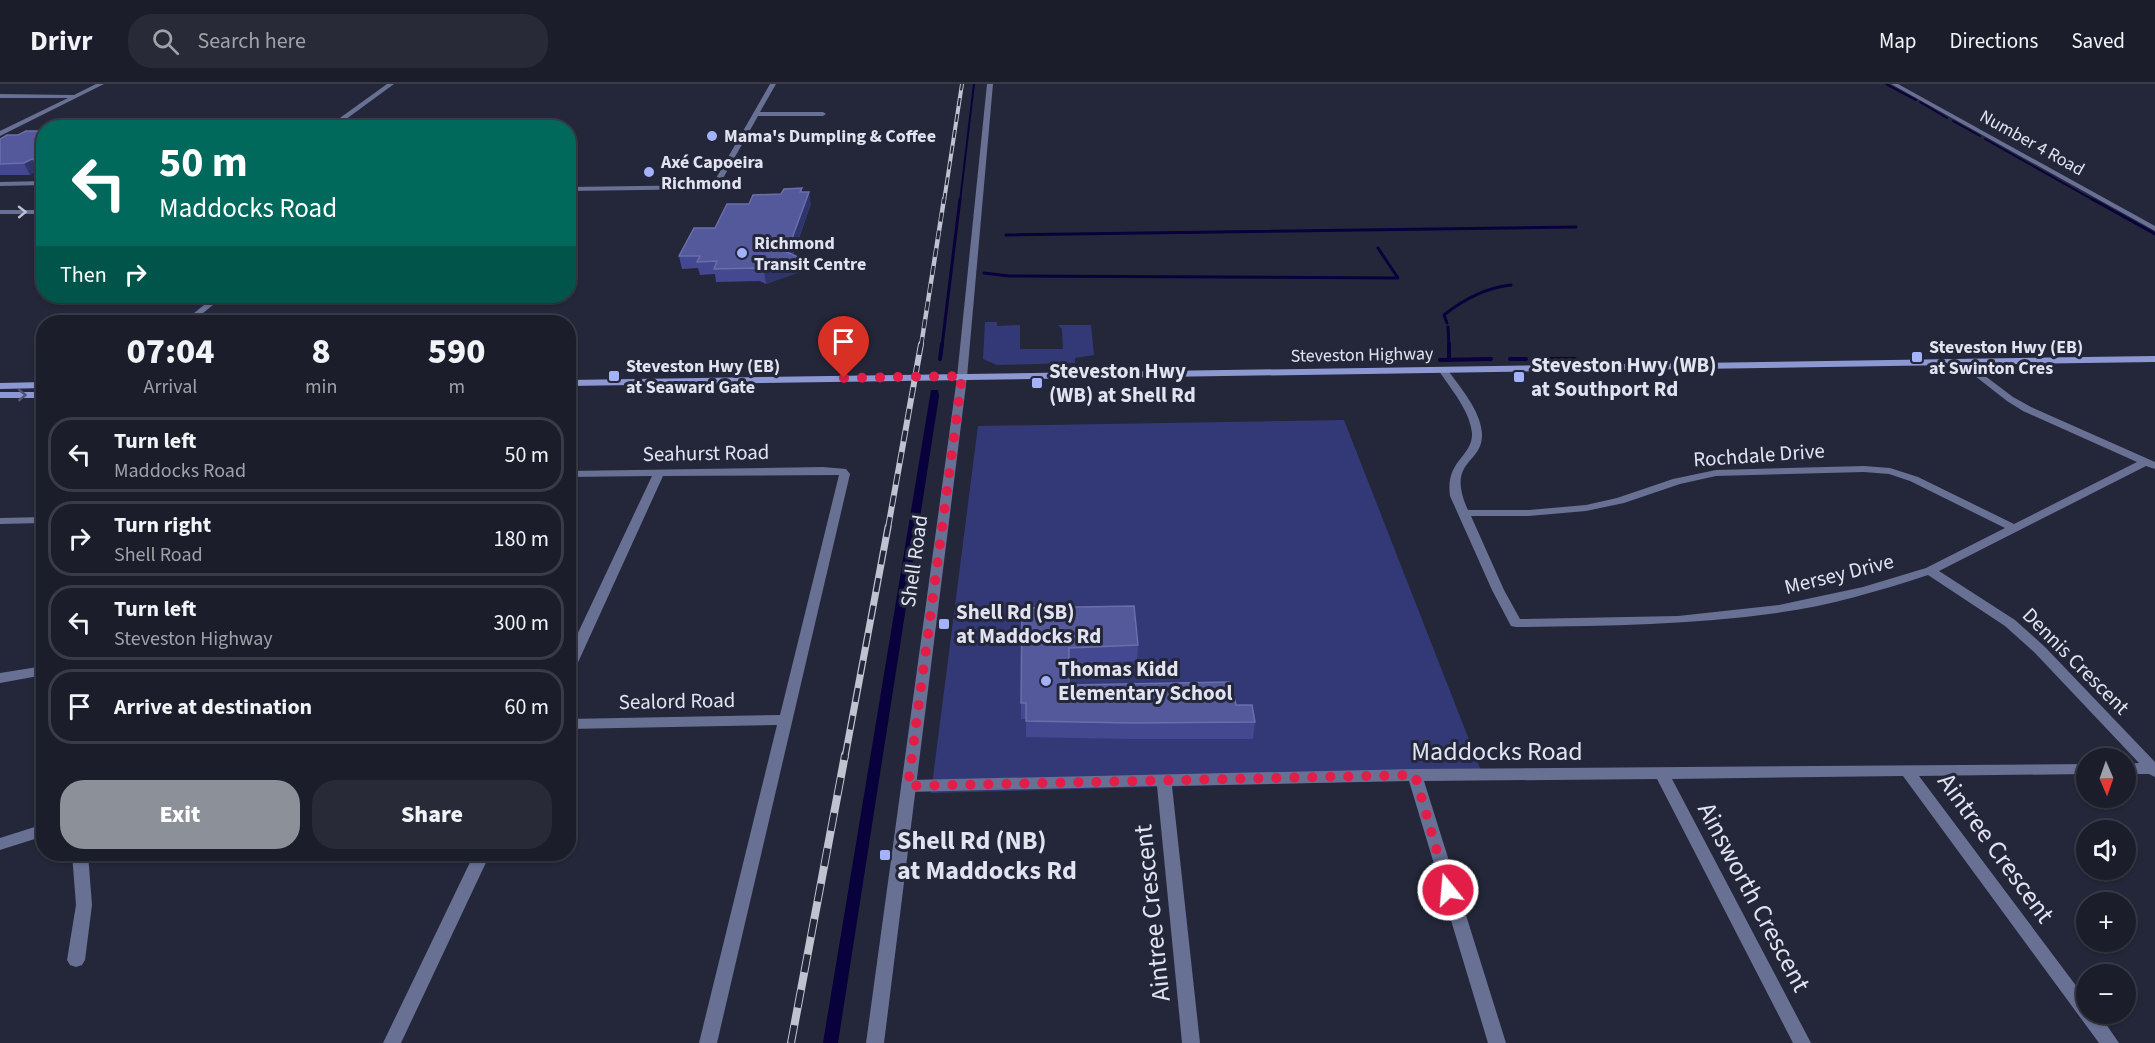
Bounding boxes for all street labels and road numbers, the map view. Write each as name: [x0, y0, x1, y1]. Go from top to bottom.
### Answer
street label: Number 4 Road: [1975, 104, 2089, 182]
street label: Steveston Highway: [1290, 341, 1434, 369]
street label: Rochdale Drive: [1692, 435, 1826, 475]
street label: Seahurst Road: [642, 437, 770, 469]
street label: Shell Road: [893, 513, 935, 609]
street label: Mersey Drive: [1781, 546, 1897, 602]
street label: Dennis Crescent: [2016, 601, 2136, 721]
street label: Sealord Road: [618, 685, 736, 717]
street label: Maddocks Road: [1411, 733, 1583, 770]
street label: Aintree Crescent: [1929, 765, 2063, 931]
street label: Ainsworth Crescent: [1688, 796, 1820, 999]
street label: Aintree Crescent: [1124, 822, 1180, 1003]

